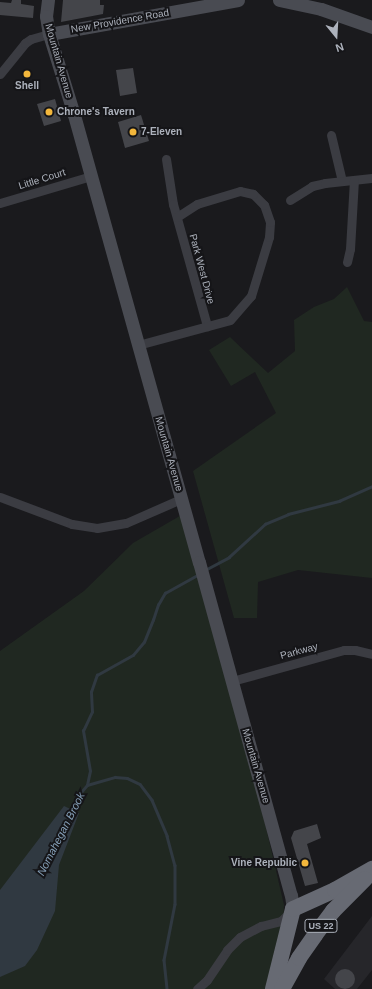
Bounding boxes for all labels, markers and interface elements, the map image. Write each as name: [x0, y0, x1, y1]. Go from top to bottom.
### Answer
street label: New Providence Road: [70, 6, 170, 36]
north arrow: [316, 16, 356, 56]
street label: Mountain Avenue: [43, 22, 75, 100]
text: N: [334, 40, 345, 54]
marker: Shell: [22, 69, 32, 79]
place label: Shell: [15, 80, 39, 92]
place label: Chrone's Tavern: [57, 106, 135, 118]
marker: Chrone's Tavern: [44, 107, 54, 117]
place label: 7-Eleven: [141, 126, 182, 138]
marker: 7-Eleven: [128, 127, 138, 137]
street label: Little Court: [17, 166, 67, 192]
street label: Park West Drive: [187, 233, 217, 305]
street label: Mountain Avenue: [153, 415, 185, 493]
street label: Parkway: [279, 640, 319, 662]
street label: Mountain Avenue: [240, 727, 272, 805]
water label: Nomahegan Brook: [34, 790, 88, 878]
place label: Vine Republic: [231, 857, 297, 869]
marker: Vine Republic: [300, 858, 310, 868]
road number: US 22: [304, 919, 338, 933]

